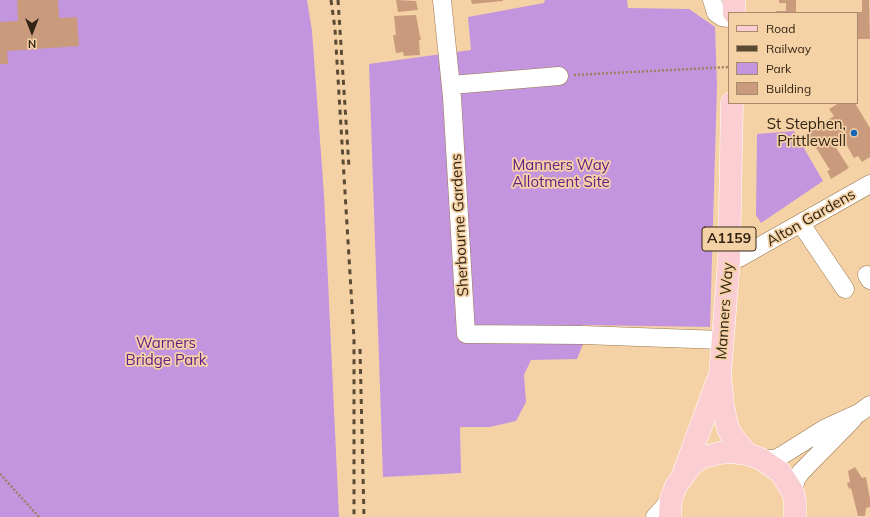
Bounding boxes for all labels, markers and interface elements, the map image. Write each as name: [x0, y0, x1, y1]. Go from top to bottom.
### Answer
north arrow: [12, 12, 52, 52]
legend: [728, 12, 858, 104]
text: Road: [766, 21, 795, 36]
text: N: [28, 37, 36, 51]
text: Railway: [766, 41, 811, 56]
text: Park: [766, 61, 791, 76]
text: Building: [766, 81, 811, 96]
place label: St Stephen, Prittlewell: [767, 115, 846, 150]
marker: St Stephen, Prittlewell: [849, 128, 859, 138]
street label: Sherbourne Gardens: [447, 153, 473, 297]
park label: Manners Way Allotment Site: [512, 156, 610, 191]
street label: Alton Gardens: [763, 185, 859, 251]
road number: A1159: [702, 227, 756, 251]
street label: Manners Way: [713, 262, 737, 360]
park label: Warners Bridge Park: [126, 334, 206, 369]

